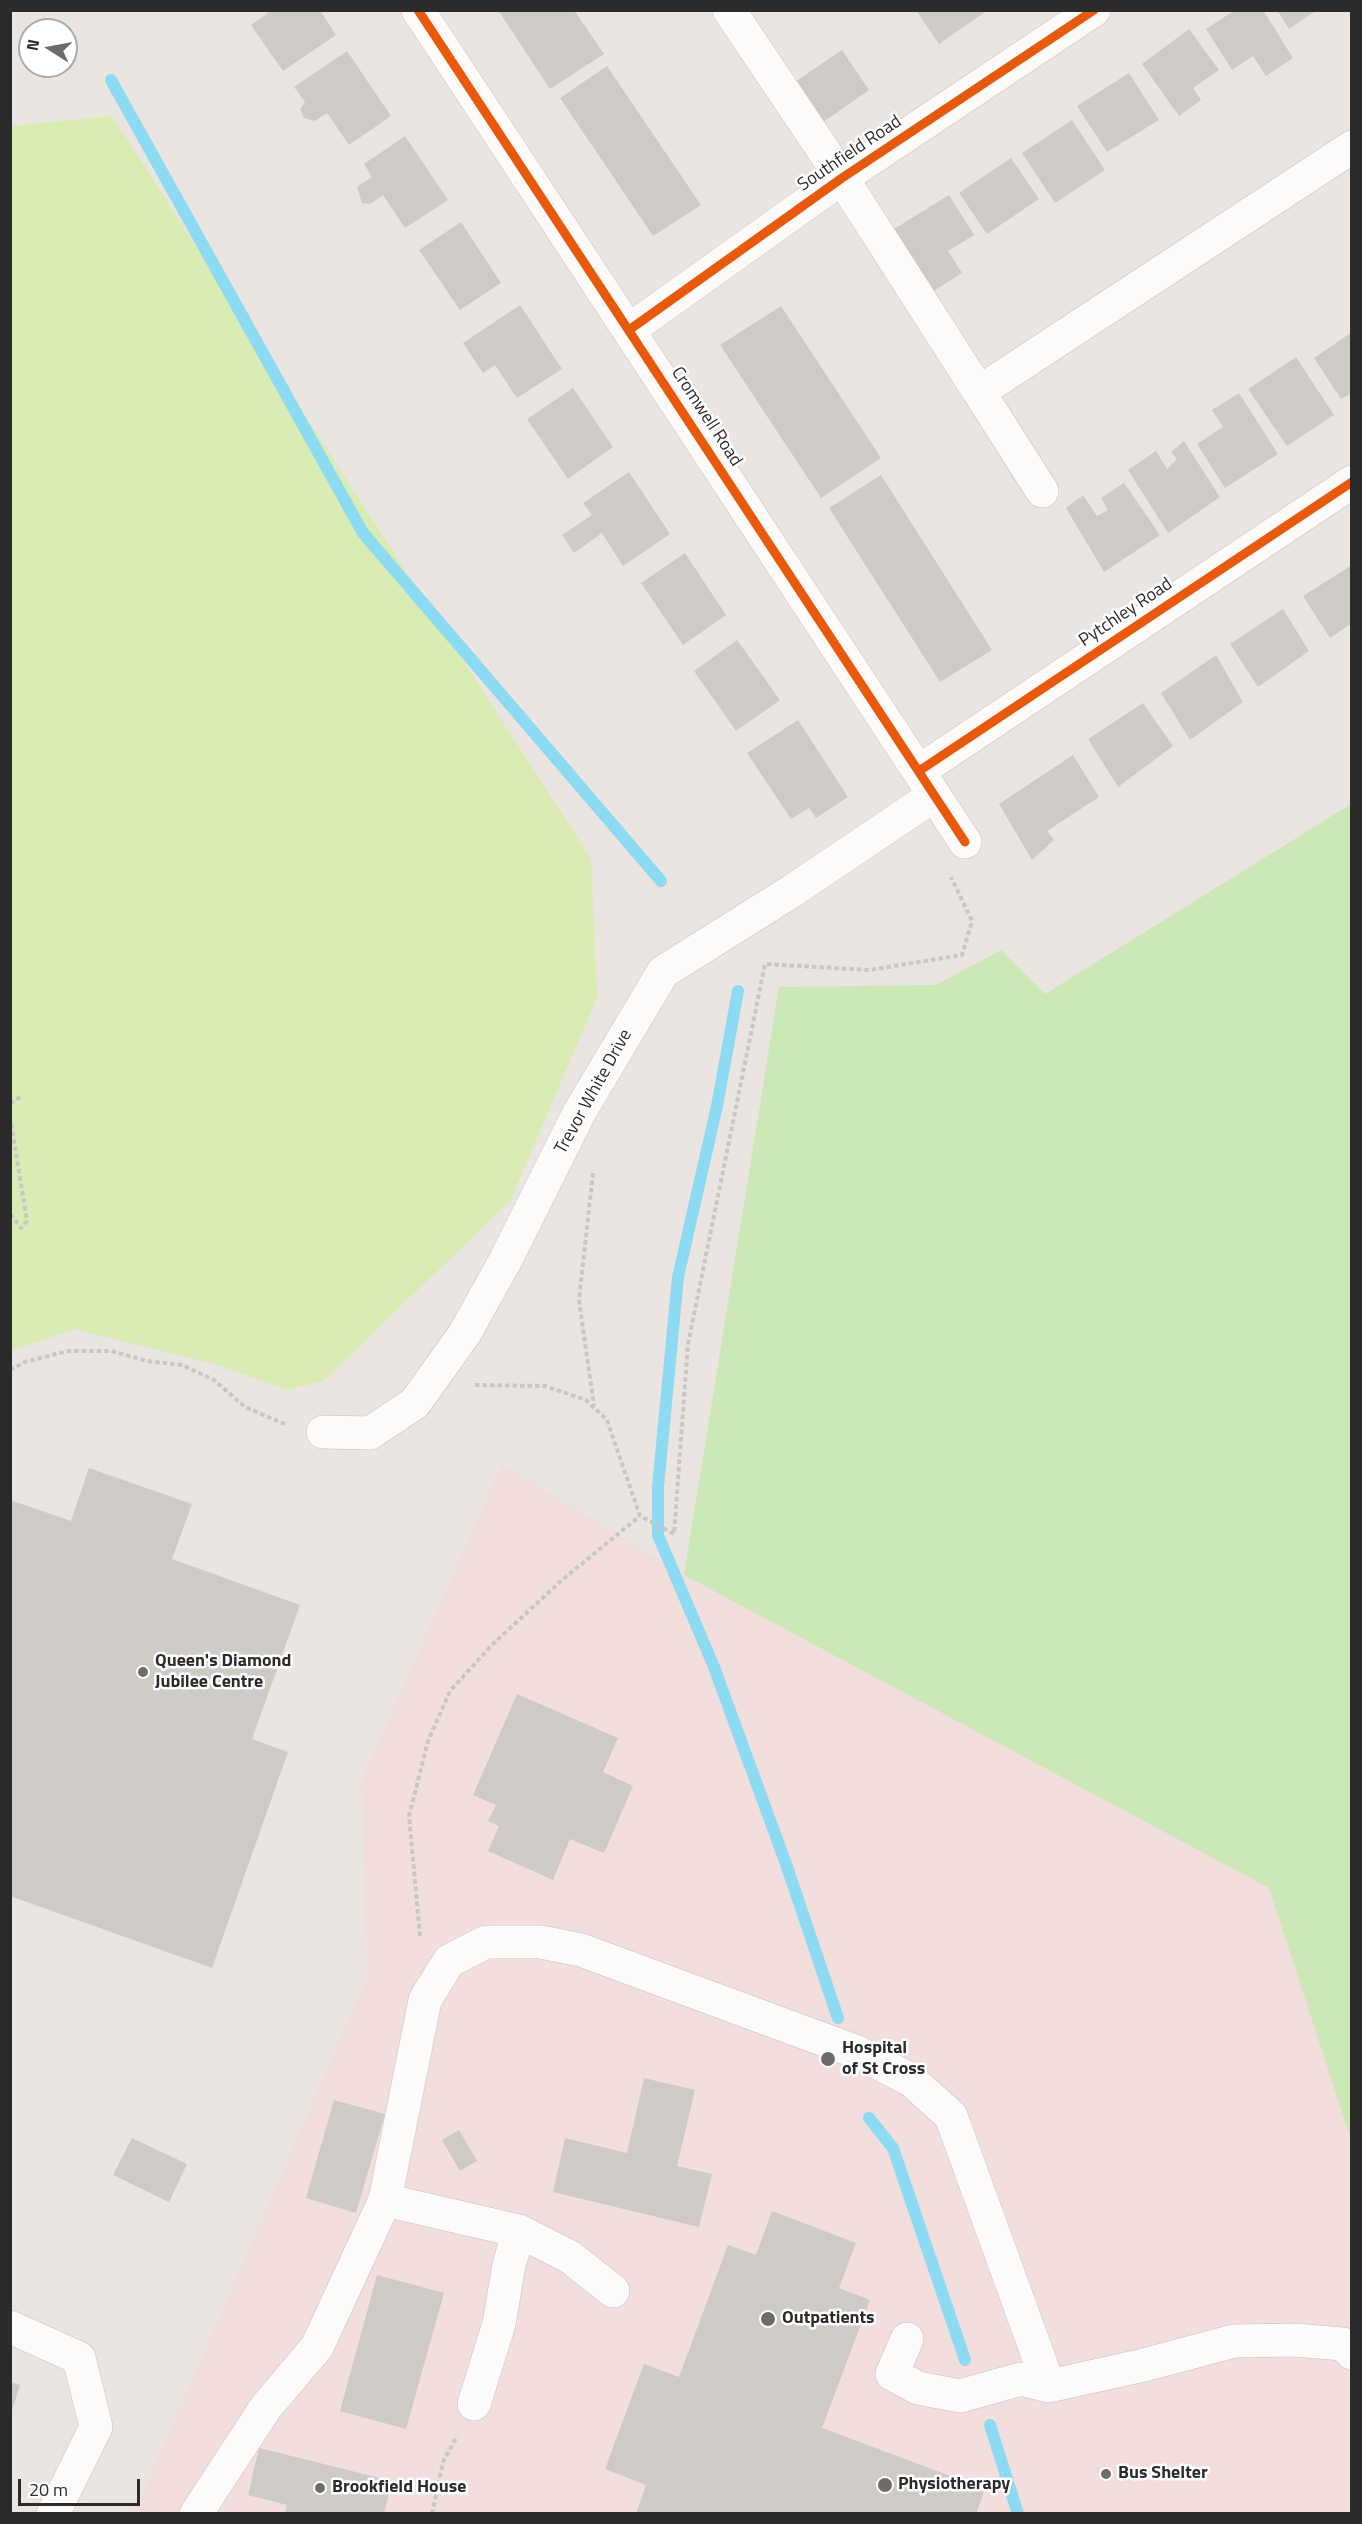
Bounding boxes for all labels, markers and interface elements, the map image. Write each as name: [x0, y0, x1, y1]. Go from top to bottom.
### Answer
north arrow: [18, 18, 78, 78]
text: N: [19, 37, 45, 53]
street label: Southfield Road: [794, 111, 906, 197]
street label: Cromwell Road: [666, 363, 746, 471]
street label: Pytchley Road: [1075, 574, 1177, 652]
street label: Trevor White Drive: [551, 1026, 637, 1158]
place label: Queen's Diamond Jubilee Centre: [155, 1651, 291, 1694]
marker: Queen's Diamond Jubilee Centre: [136, 1665, 150, 1679]
place label: Hospital of St Cross: [842, 2038, 925, 2080]
marker: Hospital of St Cross: [819, 2050, 837, 2068]
place label: Outpatients: [782, 2308, 875, 2330]
marker: Outpatients: [759, 2310, 777, 2328]
place label: Bus Shelter: [1118, 2463, 1208, 2485]
scale bar: [21, 2467, 142, 2505]
marker: Bus Shelter: [1099, 2467, 1113, 2481]
place label: Physiotherapy: [898, 2474, 1010, 2496]
text: 20 m: [29, 2476, 68, 2503]
marker: Physiotherapy: [876, 2476, 894, 2494]
place label: Brookfield House: [332, 2477, 466, 2499]
marker: Brookfield House: [313, 2481, 327, 2495]

